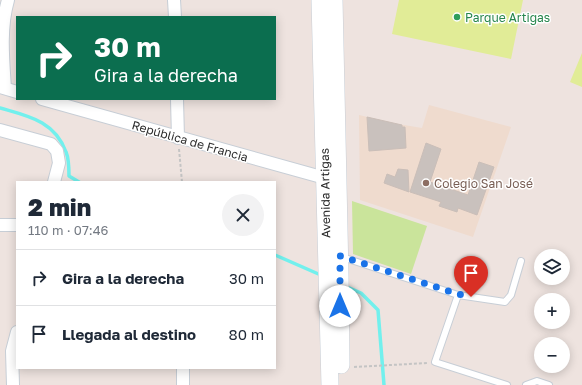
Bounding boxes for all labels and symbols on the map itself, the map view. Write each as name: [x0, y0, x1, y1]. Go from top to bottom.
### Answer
place label: Parque Artigas: [465, 10, 550, 25]
marker: Parque Artigas: [452, 12, 462, 22]
street label: República de Francia: [130, 117, 250, 165]
street label: Avenida Artigas: [317, 148, 333, 238]
place label: Colegio San José: [434, 176, 533, 191]
marker: Colegio San José: [421, 178, 431, 188]
pin: [454, 256, 488, 297]
position arrow: [319, 285, 361, 327]

